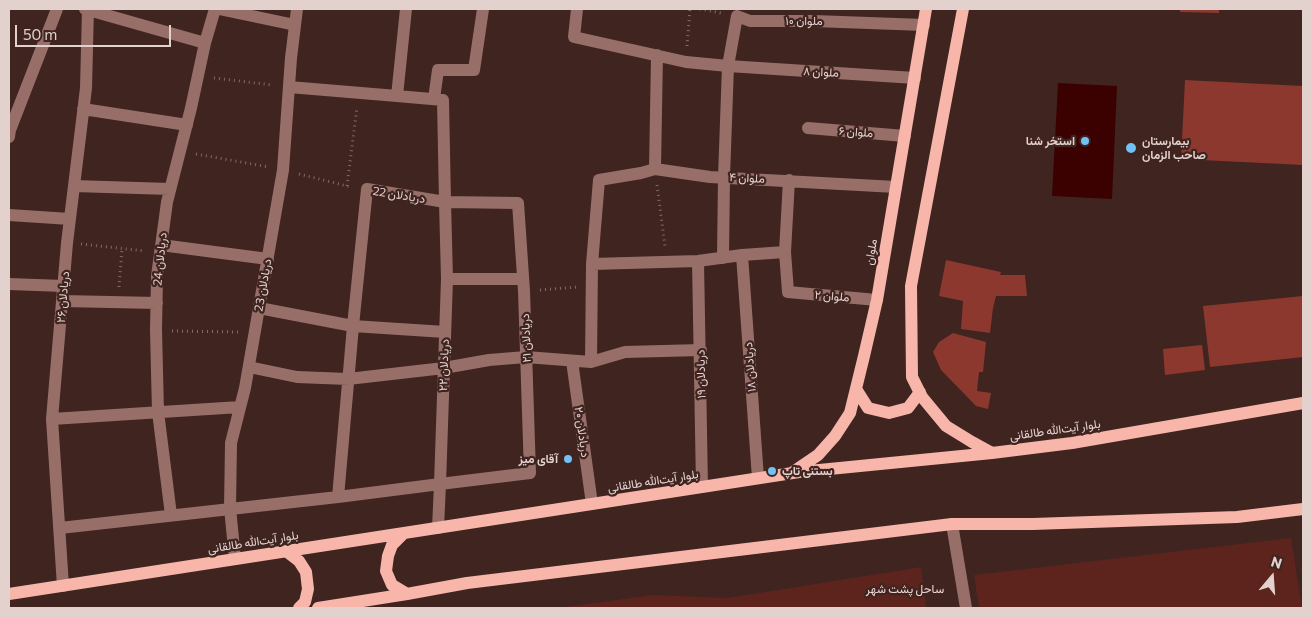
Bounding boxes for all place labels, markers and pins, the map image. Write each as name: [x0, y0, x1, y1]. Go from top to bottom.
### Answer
place label: استخر شنا: [1026, 134, 1075, 148]
place label: بیمارستان صاحب الزمان: [1142, 134, 1206, 162]
marker: استخر شنا: [1079, 135, 1091, 147]
marker: بیمارستان صاحب الزمان: [1124, 141, 1138, 155]
place label: آقای میز: [519, 452, 558, 466]
marker: آقای میز: [562, 453, 574, 465]
place label: بستنی تاپ: [782, 464, 833, 478]
marker: بستنی تاپ: [766, 465, 778, 477]

